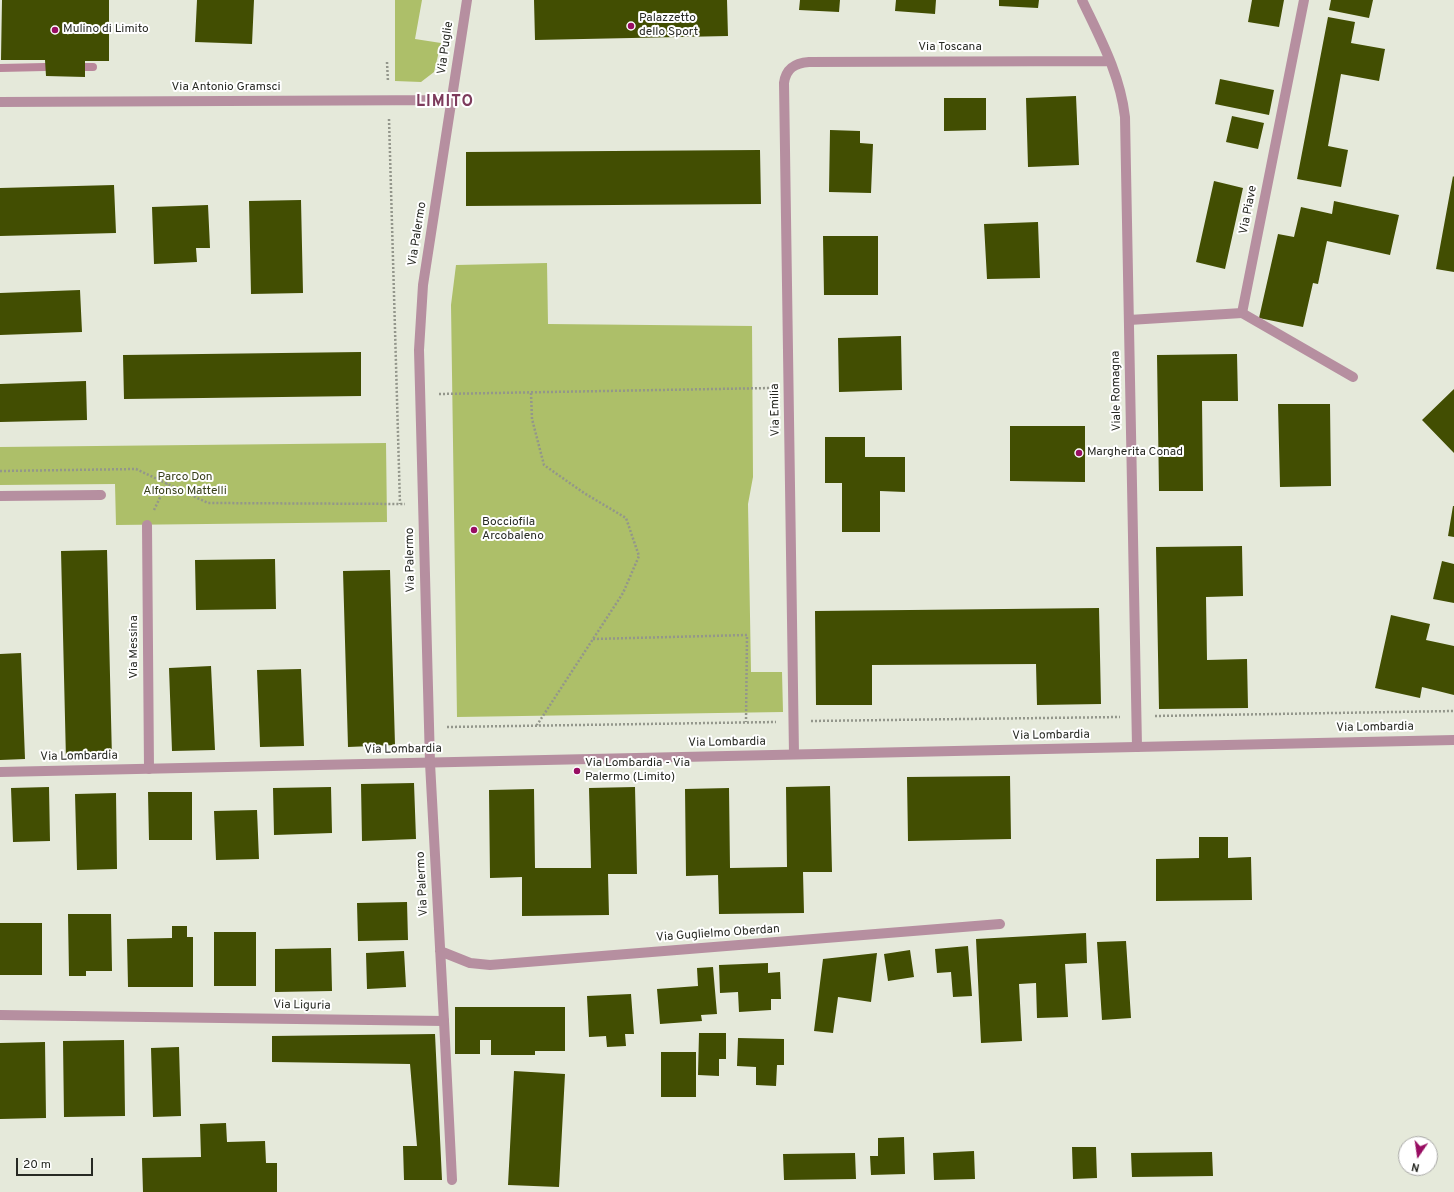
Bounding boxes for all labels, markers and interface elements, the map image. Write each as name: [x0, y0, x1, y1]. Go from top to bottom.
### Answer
place label: Palazzetto dello Sport: [639, 12, 698, 40]
street label: Via Puglie: [435, 21, 457, 75]
marker: Palazzetto dello Sport: [626, 21, 636, 31]
place label: Mulino di Limito: [63, 23, 149, 37]
marker: Mulino di Limito: [50, 25, 60, 35]
street label: Via Toscana: [918, 41, 982, 55]
street label: Via Antonio Gramsci: [172, 81, 280, 95]
district label: LIMITO: [416, 93, 474, 113]
street label: Via Piave: [1237, 184, 1261, 236]
street label: Via Palermo: [406, 201, 430, 267]
street label: Viale Romagna: [1109, 351, 1125, 431]
street label: Via Emilia: [768, 383, 784, 437]
place label: Margherita Conad: [1087, 446, 1183, 460]
marker: Margherita Conad: [1074, 448, 1084, 458]
park label: Parco Don Alfonso Mattelli: [143, 471, 227, 499]
place label: Bocciofila Arcobaleno: [482, 516, 544, 544]
marker: Bocciofila Arcobaleno: [469, 525, 479, 535]
street label: Via Palermo: [403, 527, 419, 593]
street label: Via Messina: [128, 615, 142, 679]
street label: Via Lombardia: [1336, 720, 1414, 736]
street label: Via Lombardia: [1012, 728, 1090, 744]
street label: Via Lombardia: [688, 735, 766, 751]
street label: Via Lombardia: [364, 742, 442, 758]
street label: Via Lombardia: [40, 749, 118, 765]
place label: Via Lombardia - Via Palermo (Limito): [585, 757, 690, 785]
marker: Via Lombardia - Via Palermo (Limito): [572, 766, 582, 776]
street label: Via Palermo: [414, 851, 432, 917]
street label: Via Guglielmo Oberdan: [656, 922, 780, 946]
street label: Via Liguria: [273, 998, 331, 1014]
north arrow: [1398, 1136, 1438, 1176]
scale bar: [18, 1150, 95, 1176]
text: 20 m: [23, 1157, 51, 1173]
text: N: [1410, 1159, 1421, 1174]

